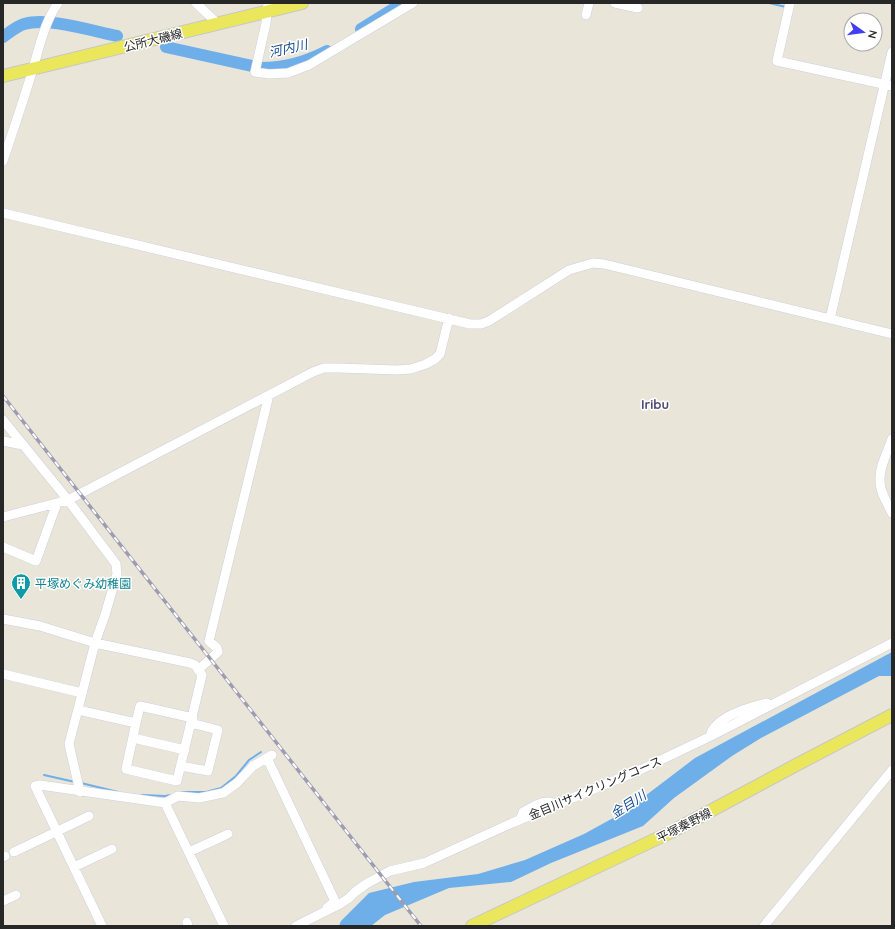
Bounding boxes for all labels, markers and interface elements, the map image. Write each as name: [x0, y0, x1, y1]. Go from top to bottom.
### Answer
north arrow: [843, 12, 883, 52]
street label: 公所大磯線: [122, 25, 184, 55]
text: N: [865, 29, 880, 40]
water label: 河内川: [267, 35, 311, 60]
district label: Iribu: [641, 396, 669, 412]
building icon: 平塚めぐみ幼稚園: [10, 572, 32, 600]
place label: 平塚めぐみ幼稚園: [35, 576, 131, 591]
street label: 金目川サイクリングコース: [526, 753, 664, 823]
water label: 金目川: [607, 787, 649, 821]
street label: 平塚秦野線: [654, 805, 714, 845]

